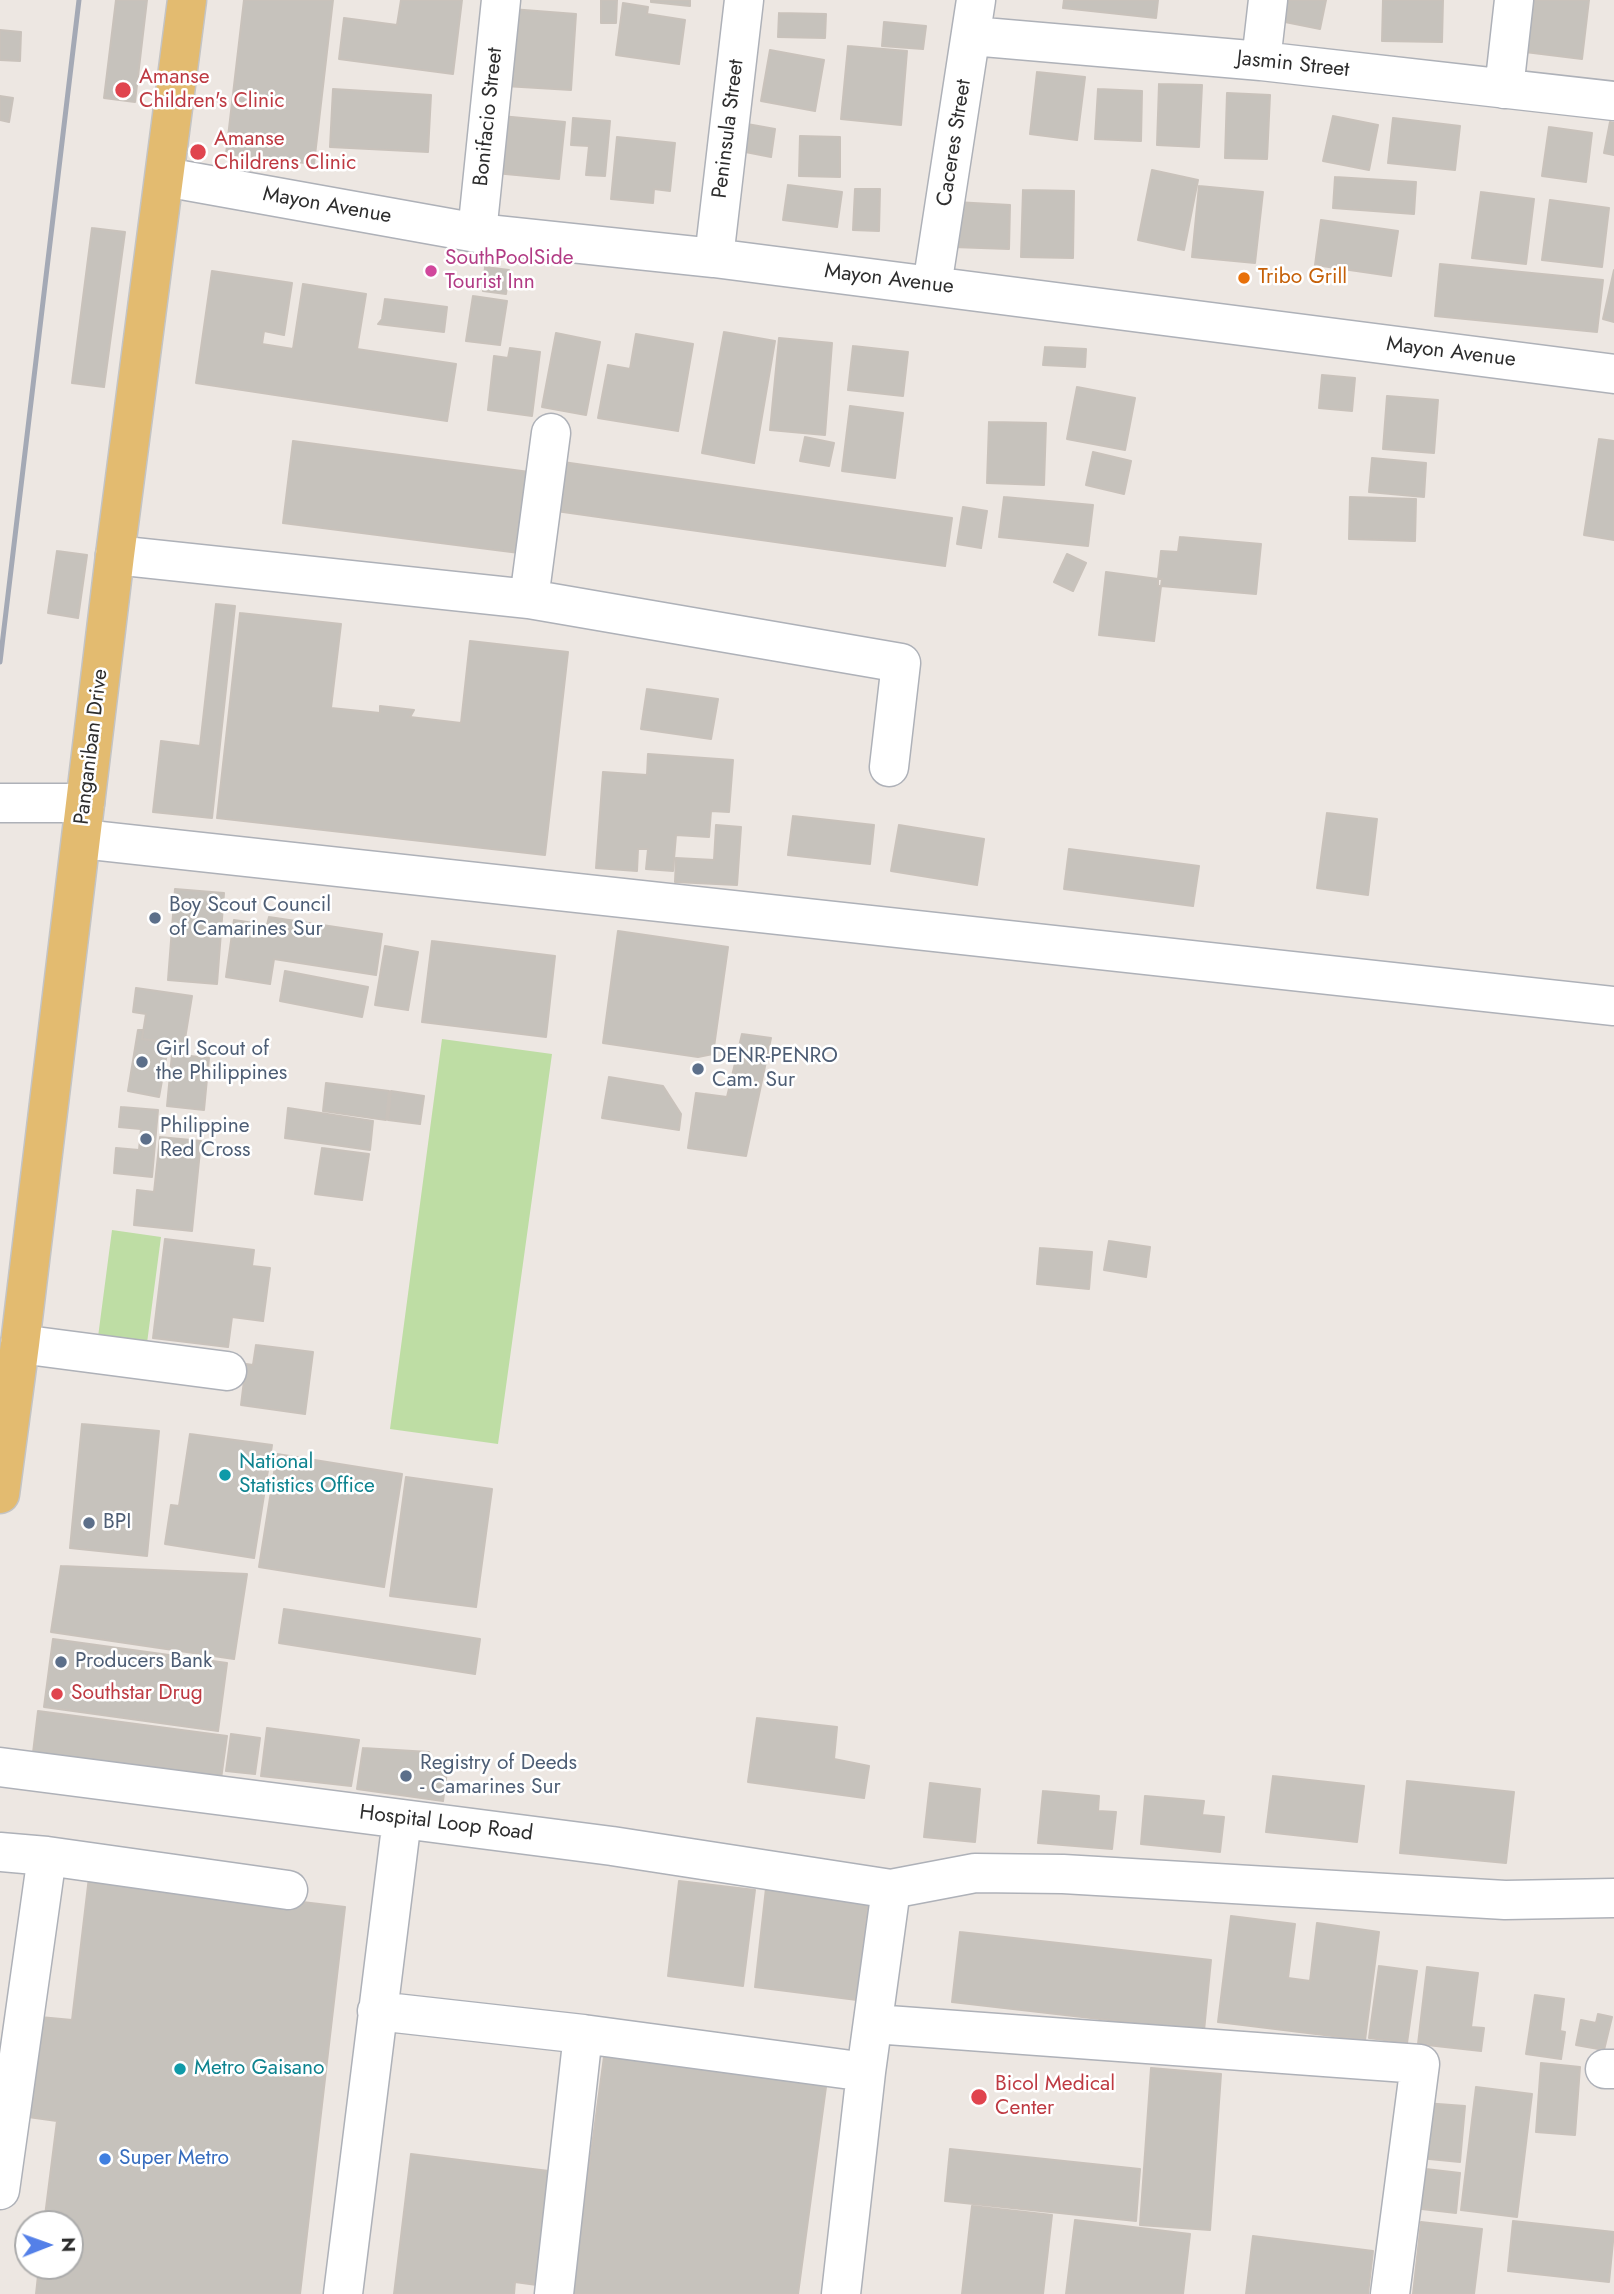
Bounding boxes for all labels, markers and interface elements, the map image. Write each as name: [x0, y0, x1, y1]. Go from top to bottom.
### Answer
street label: Bonifacio Street: [469, 46, 509, 188]
street label: Jasmin Street: [1236, 47, 1350, 83]
street label: Peninsula Street: [708, 58, 750, 200]
place label: Amanse Children's Clinic: [139, 65, 285, 115]
street label: Caceres Street: [933, 78, 977, 208]
marker: Amanse Children's Clinic: [113, 80, 133, 100]
place label: Amanse Childrens Clinic: [214, 127, 356, 177]
marker: Amanse Childrens Clinic: [188, 142, 208, 162]
street label: Mayon Avenue: [261, 182, 393, 230]
place label: SouthPoolSide Tourist Inn: [445, 246, 573, 296]
street label: Mayon Avenue: [823, 260, 955, 300]
marker: SouthPoolSide Tourist Inn: [423, 263, 439, 279]
place label: Tribo Grill: [1258, 265, 1347, 291]
marker: Tribo Grill: [1236, 270, 1252, 286]
street label: Mayon Avenue: [1385, 333, 1517, 373]
street label: Panganiban Drive: [70, 668, 114, 826]
place label: Boy Scout Council of Camarines Sur: [169, 893, 331, 943]
marker: Boy Scout Council of Camarines Sur: [147, 910, 163, 926]
place label: Girl Scout of the Philippines: [156, 1037, 287, 1087]
place label: DENR-PENRO Cam. Sur: [712, 1044, 838, 1094]
marker: Girl Scout of the Philippines: [134, 1054, 150, 1070]
marker: DENR-PENRO Cam. Sur: [690, 1061, 706, 1077]
place label: Philippine Red Cross: [160, 1114, 251, 1164]
marker: Philippine Red Cross: [138, 1131, 154, 1147]
place label: National Statistics Office: [239, 1450, 375, 1500]
marker: National Statistics Office: [217, 1467, 233, 1483]
place label: BPI: [103, 1510, 131, 1536]
marker: BPI: [81, 1515, 97, 1531]
place label: Producers Bank: [75, 1649, 212, 1675]
marker: Producers Bank: [53, 1654, 69, 1670]
place label: Southstar Drug: [71, 1681, 203, 1707]
marker: Southstar Drug: [49, 1686, 65, 1702]
place label: Registry of Deeds - Camarines Sur: [420, 1751, 577, 1801]
marker: Registry of Deeds - Camarines Sur: [398, 1768, 414, 1784]
street label: Hospital Loop Road: [358, 1801, 534, 1847]
place label: Metro Gaisano: [194, 2056, 324, 2082]
marker: Metro Gaisano: [172, 2061, 188, 2077]
place label: Bicol Medical Center: [995, 2072, 1115, 2122]
marker: Bicol Medical Center: [969, 2087, 989, 2107]
place label: Super Metro: [119, 2146, 229, 2172]
marker: Super Metro: [97, 2151, 113, 2167]
north arrow: [14, 2210, 84, 2280]
text: N: [55, 2237, 82, 2252]

